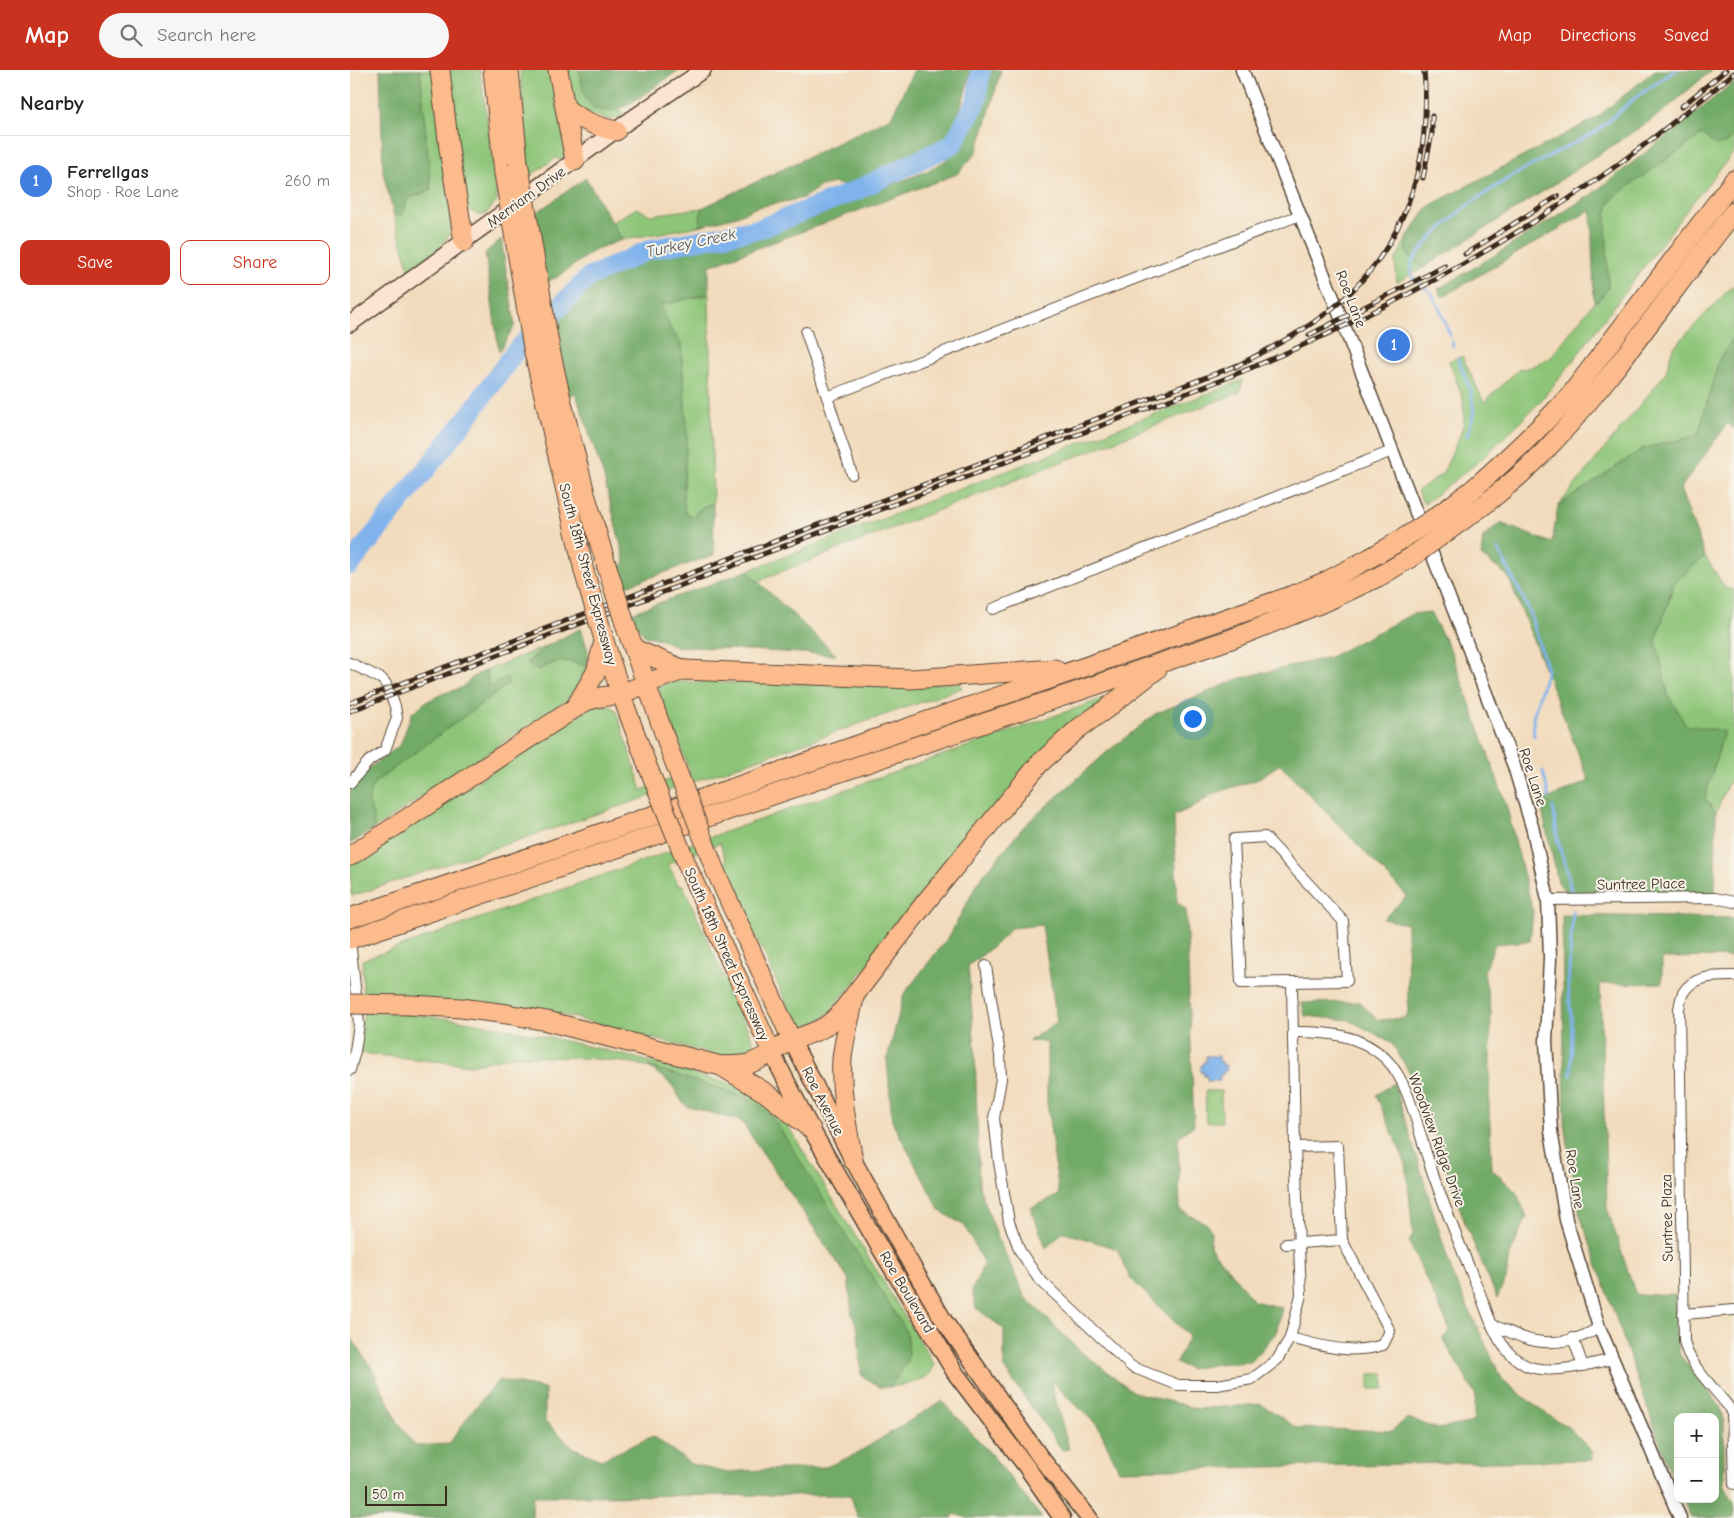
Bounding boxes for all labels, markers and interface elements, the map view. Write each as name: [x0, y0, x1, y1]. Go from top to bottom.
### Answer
search box: [99, 13, 449, 58]
text: Map: [25, 21, 69, 49]
icon: search: [117, 21, 145, 49]
text: Search here: [157, 24, 256, 46]
text: Map: [1498, 25, 1532, 46]
text: Directions: [1560, 25, 1636, 46]
text: Saved: [1664, 25, 1709, 46]
text: Nearby: [20, 91, 84, 115]
text: Ferrellgas: [67, 161, 149, 183]
street label: Merriam Drive: [483, 162, 569, 232]
text: 1: [33, 172, 39, 190]
text: 260 m: [285, 172, 330, 190]
text: Shop · Roe Lane: [67, 183, 179, 201]
water label: Turkey Creek: [645, 225, 738, 261]
button: Save: [20, 240, 170, 285]
button: Share: [180, 240, 330, 285]
street label: Roe Lane: [1332, 268, 1370, 331]
pin: 1: [1378, 326, 1410, 364]
street label: South 18th Street Expressway: [555, 481, 621, 667]
your location: [1180, 706, 1206, 732]
street label: Roe Lane: [1515, 746, 1551, 809]
street label: South 18th Street Expressway: [681, 865, 774, 1044]
street label: Suntree Place: [1597, 874, 1686, 894]
street label: Roe Avenue: [798, 1064, 848, 1139]
street label: Woodview Ridge Drive: [1405, 1071, 1470, 1210]
street label: Roe Lane: [1561, 1148, 1589, 1211]
street label: Suntree Plaza: [1657, 1174, 1677, 1262]
street label: Roe Boulevard: [876, 1248, 938, 1336]
map controls: [1674, 1413, 1719, 1503]
button: +: [1674, 1413, 1719, 1458]
button: −: [1674, 1458, 1719, 1503]
scale bar: [365, 1483, 448, 1506]
text: 50 m: [372, 1486, 404, 1503]

